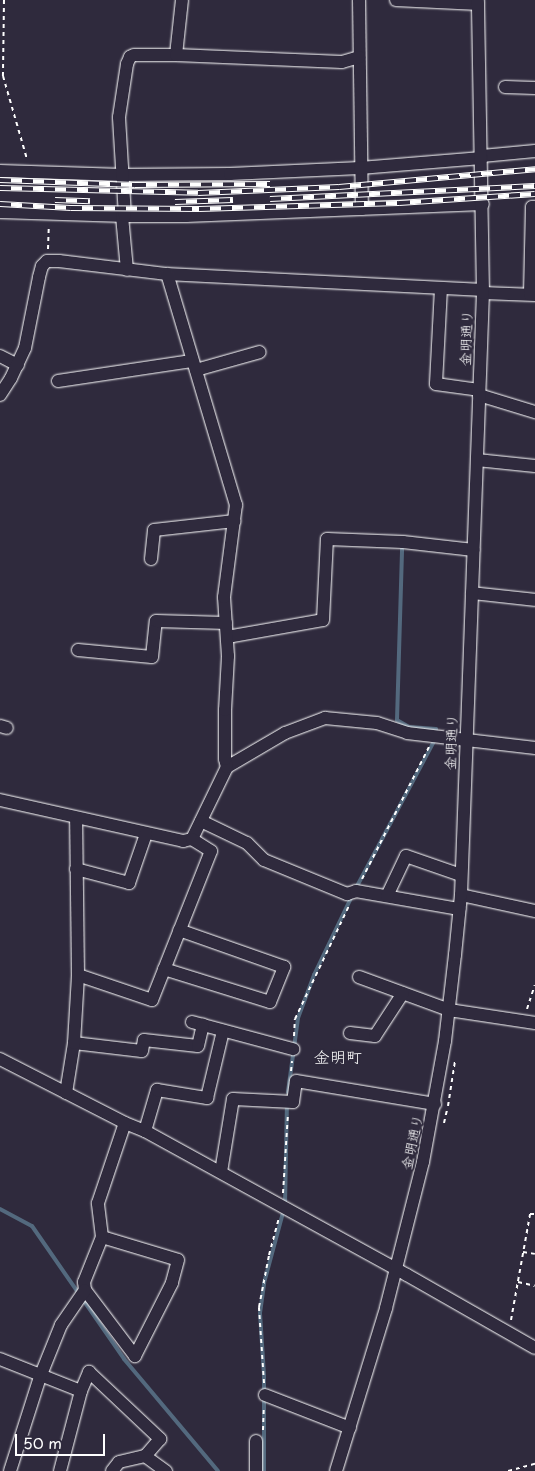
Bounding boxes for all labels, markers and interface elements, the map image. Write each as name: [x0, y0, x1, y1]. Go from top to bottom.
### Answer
street label: 金明通り: [457, 310, 475, 366]
street label: 金明通り: [442, 714, 460, 770]
district label: 金明町: [314, 1046, 362, 1066]
street label: 金明通り: [398, 1113, 426, 1171]
scale bar: [18, 1424, 108, 1456]
text: 50 m: [23, 1431, 62, 1454]

